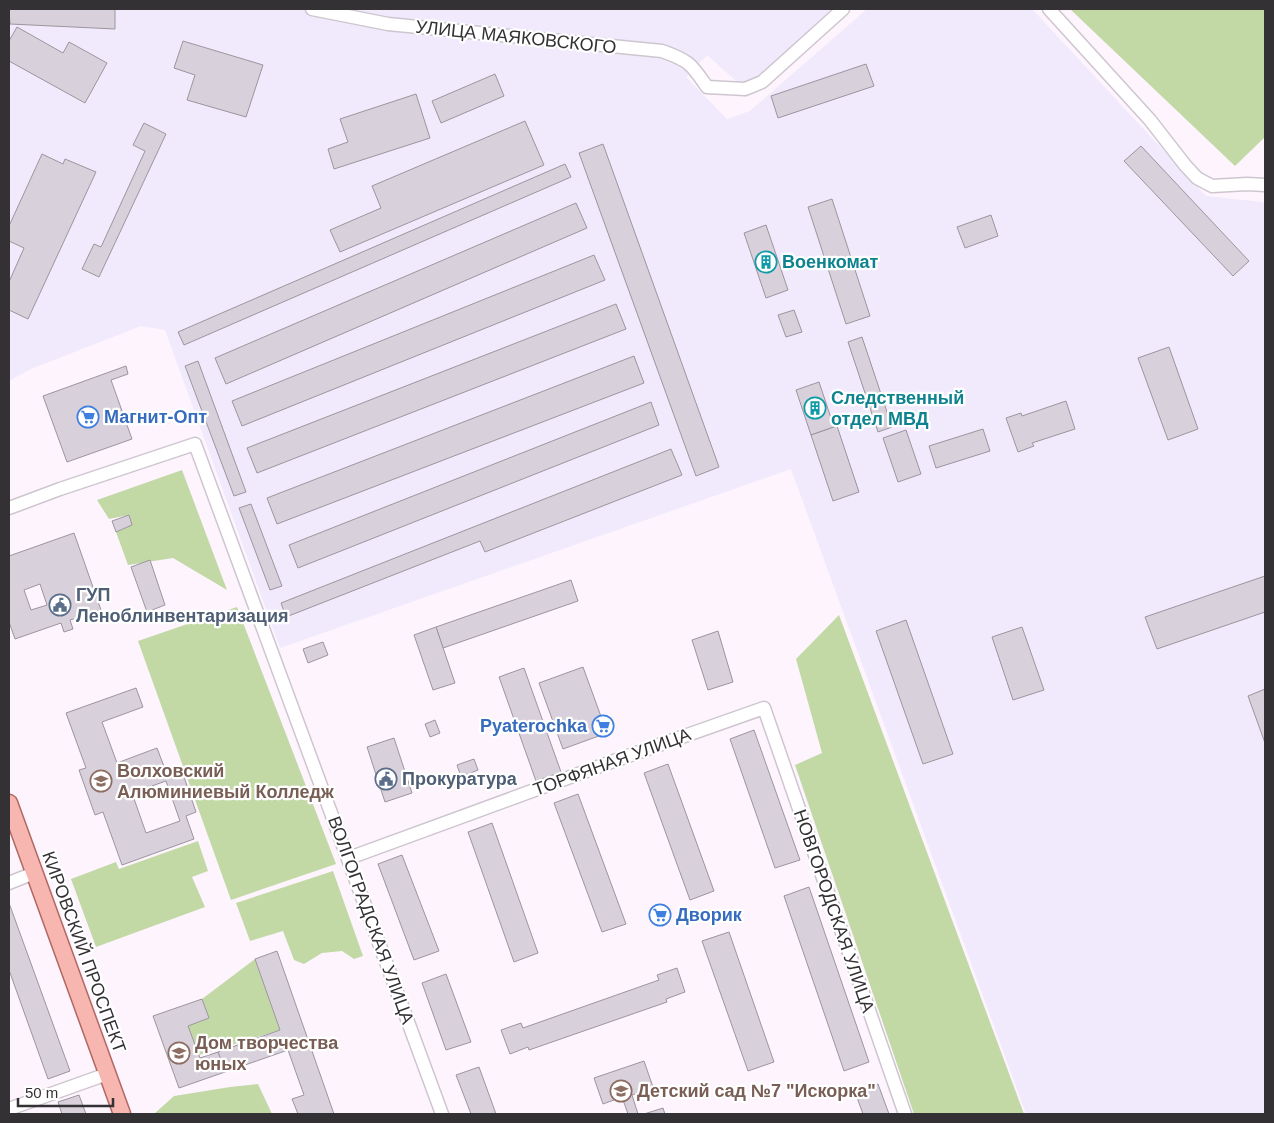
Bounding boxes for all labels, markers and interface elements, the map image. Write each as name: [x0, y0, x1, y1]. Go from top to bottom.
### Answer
street label: УЛИЦА МАЯКОВСКОГО: [415, 17, 617, 57]
building icon: Военкомат: [754, 250, 778, 274]
place label: Военкомат: [782, 252, 878, 272]
place label: Следственный отдел МВД: [831, 388, 964, 429]
building icon: Следственный отдел МВД: [803, 396, 827, 420]
supermarket icon: Магнит-Опт: [76, 405, 100, 429]
place label: Магнит-Опт: [104, 407, 207, 427]
place label: ГУП Леноблинвентаризация: [76, 585, 289, 626]
public building icon: ГУП Леноблинвентаризация: [48, 593, 72, 617]
supermarket icon: Pyaterochka: [591, 714, 615, 738]
place label: Pyaterochka: [480, 716, 588, 736]
street label: ТОРФЯНАЯ УЛИЦА: [531, 724, 693, 800]
place label: Волховский Алюминиевый Колледж: [117, 761, 334, 802]
public building icon: Прокуратура: [374, 767, 398, 791]
school or university icon: Волховский Алюминиевый Колледж: [89, 769, 113, 793]
place label: Прокуратура: [402, 769, 518, 789]
street label: НОВГОРОДСКАЯ УЛИЦА: [790, 807, 878, 1015]
street label: ВОЛГОГРАДСКАЯ УЛИЦА: [324, 813, 418, 1027]
street label: КИРОВСКИЙ ПРОСПЕКТ: [38, 848, 131, 1055]
supermarket icon: Дворик: [648, 903, 672, 927]
place label: Дворик: [676, 905, 743, 925]
place label: Дом творчества юных: [195, 1033, 339, 1074]
school or university icon: Дом творчества юных: [167, 1041, 191, 1065]
scale bar: [18, 1076, 112, 1108]
school or university icon: Детский cад №7 "Искорка": [609, 1079, 633, 1103]
place label: Детский cад №7 "Искорка": [637, 1081, 876, 1101]
text: 50 m: [25, 1084, 58, 1101]

